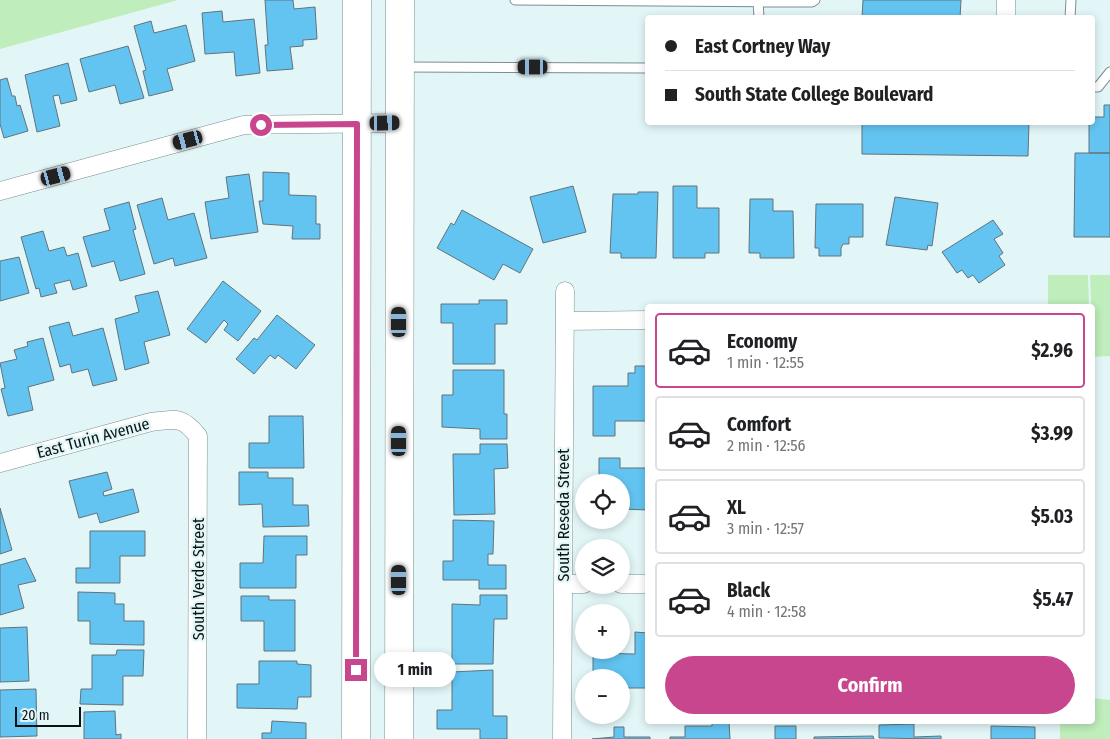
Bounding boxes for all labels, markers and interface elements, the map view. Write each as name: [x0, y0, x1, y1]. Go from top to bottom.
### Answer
text: East Cortney Way: [695, 35, 830, 58]
car: [518, 60, 548, 75]
text: South State College Boulevard: [695, 83, 933, 106]
route start: [250, 114, 272, 136]
car: [369, 115, 400, 131]
car: [171, 129, 204, 151]
car: [39, 165, 72, 187]
car: [391, 307, 406, 337]
icon: car: [667, 328, 712, 373]
text: Economy: [727, 330, 797, 353]
text: $2.96: [1031, 339, 1073, 362]
text: 1 min · 12:55: [727, 353, 804, 372]
icon: car: [667, 411, 712, 456]
text: Comfort: [727, 413, 791, 436]
street label: East Turin Avenue: [35, 414, 152, 462]
text: $3.99: [1031, 422, 1073, 445]
car: [391, 426, 406, 456]
text: 2 min · 12:56: [727, 436, 806, 455]
street label: South Reseda Street: [554, 448, 573, 581]
map controls: [575, 474, 630, 724]
button: locate: [575, 474, 630, 529]
icon: car: [667, 494, 712, 539]
text: XL: [727, 496, 746, 519]
text: $5.03: [1031, 505, 1073, 528]
street label: South Verde Street: [189, 517, 208, 640]
text: 3 min · 12:57: [727, 519, 804, 538]
button: layers: [575, 539, 630, 594]
car: [391, 565, 406, 595]
icon: car: [667, 577, 712, 622]
text: Black: [727, 579, 770, 602]
text: $5.47: [1033, 588, 1073, 611]
text: 4 min · 12:58: [727, 602, 806, 621]
button: +: [575, 604, 630, 659]
callout: 1 min: [374, 652, 456, 688]
button: Confirm: [665, 656, 1075, 714]
route end: [345, 659, 367, 681]
text: 1 min: [398, 660, 432, 679]
button: −: [575, 669, 630, 724]
scale bar: [15, 704, 81, 727]
text: 20 m: [22, 707, 50, 724]

